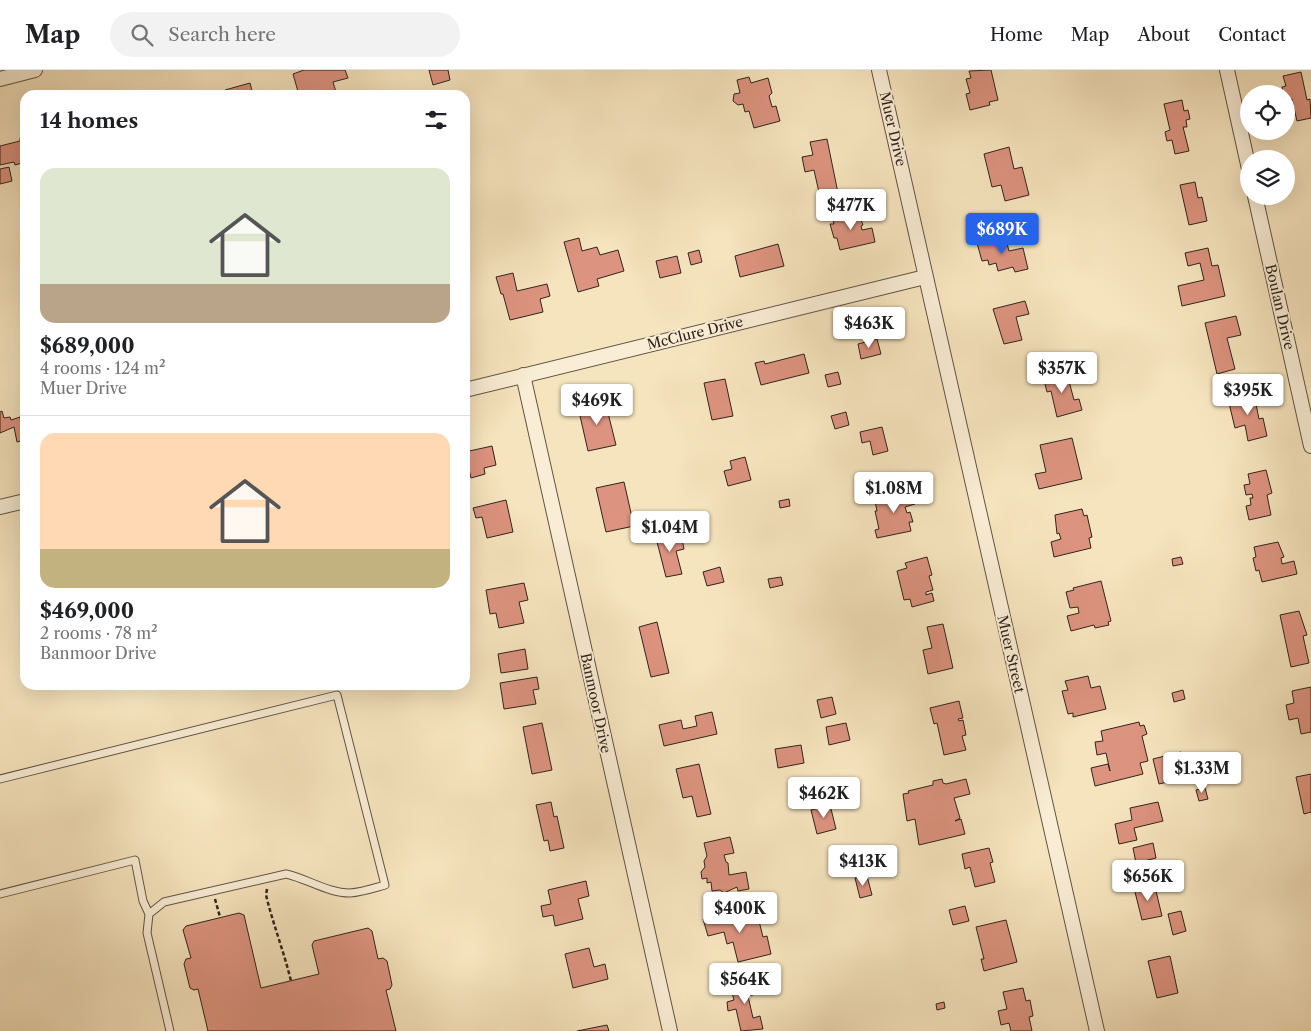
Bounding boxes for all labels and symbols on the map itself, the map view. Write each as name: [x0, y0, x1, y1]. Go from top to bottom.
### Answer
street label: Muer Drive: [876, 90, 910, 168]
pin: $477K: [816, 189, 886, 231]
pin: $689K: [967, 212, 1037, 255]
street label: Boulan Drive: [1261, 262, 1299, 352]
pin: $463K: [834, 306, 904, 349]
street label: McClure Drive: [645, 312, 745, 354]
pin: $357K: [1027, 352, 1097, 394]
pin: $395K: [1213, 374, 1283, 416]
pin: $469K: [562, 384, 632, 426]
pin: $1.08M: [853, 472, 935, 514]
pin: $1.04M: [629, 510, 711, 553]
street label: Muer Street: [993, 613, 1029, 695]
street label: Banmoor Drive: [577, 651, 615, 755]
pin: $1.33M: [1161, 752, 1243, 794]
pin: $462K: [789, 776, 859, 819]
pin: $413K: [828, 844, 898, 887]
pin: $656K: [1113, 860, 1183, 902]
pin: $400K: [705, 892, 775, 934]
pin: $564K: [710, 962, 780, 1005]

